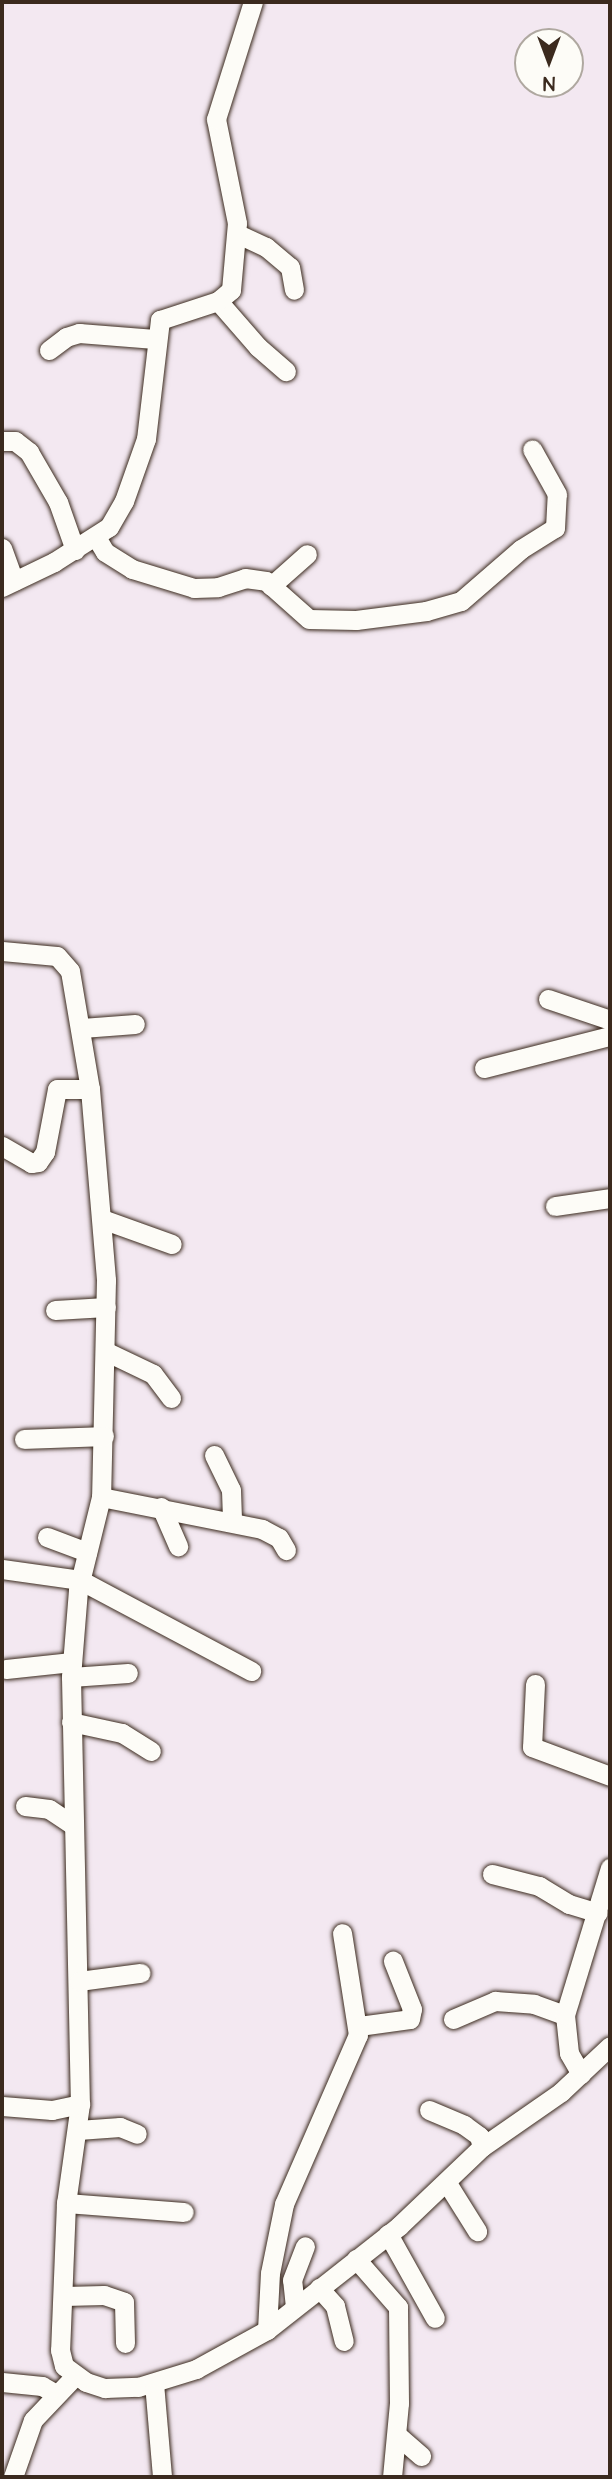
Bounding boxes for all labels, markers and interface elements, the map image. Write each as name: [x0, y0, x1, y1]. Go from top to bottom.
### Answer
north arrow: [514, 28, 584, 98]
text: N: [543, 69, 555, 96]

